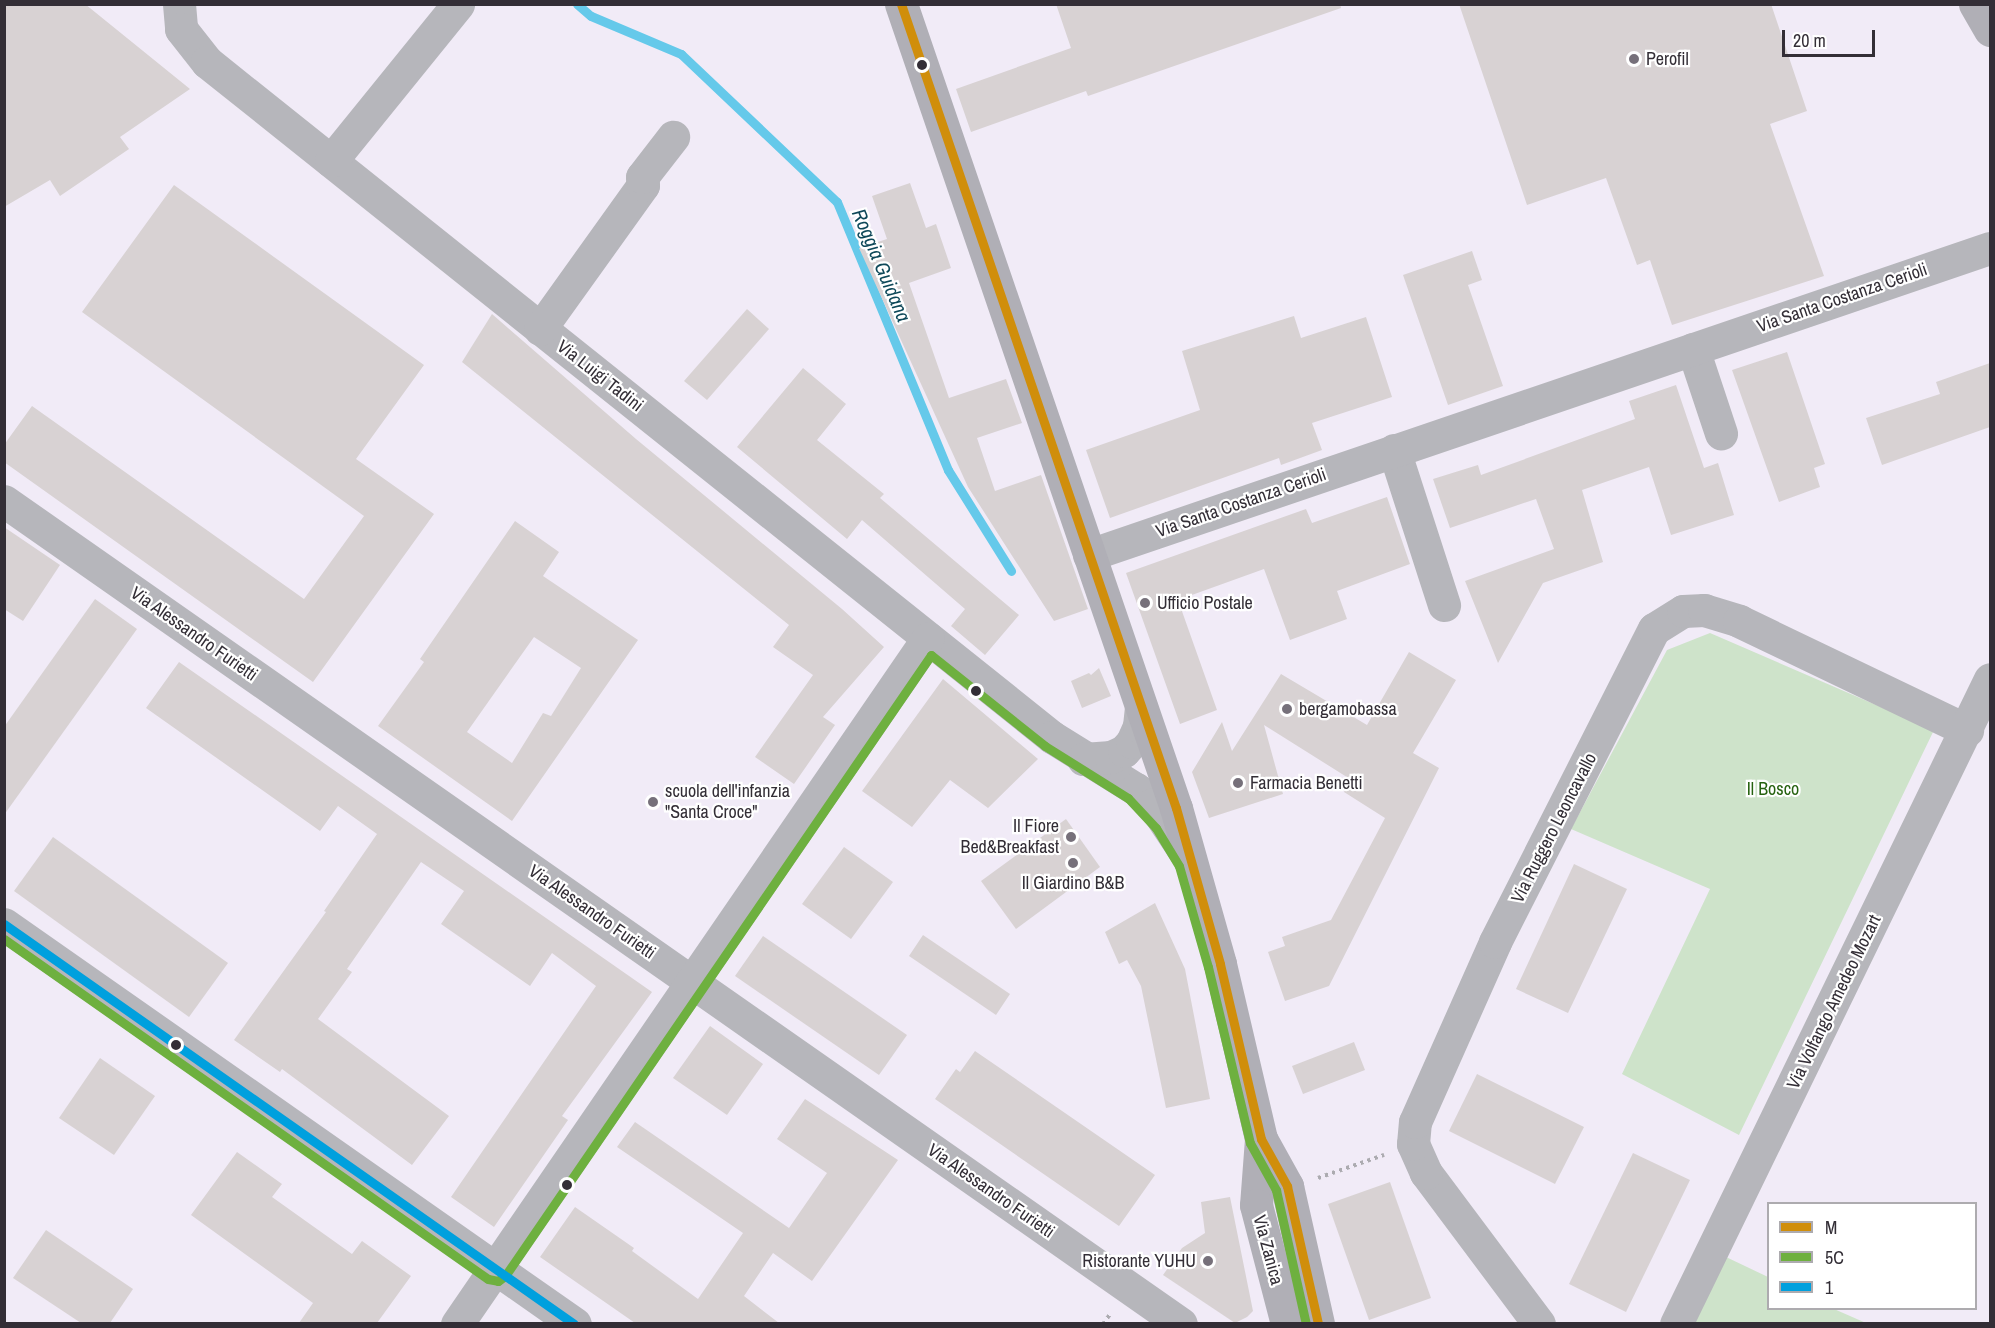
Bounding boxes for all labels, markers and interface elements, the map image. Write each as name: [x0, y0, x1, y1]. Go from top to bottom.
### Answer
scale bar: [1785, 18, 1878, 56]
text: 20 m: [1793, 28, 1826, 53]
place label: Perofil: [1646, 48, 1689, 70]
marker: Perofil: [1627, 52, 1641, 66]
unlabelled marker: [916, 59, 928, 71]
water label: Roggia Guidana: [847, 205, 917, 325]
street label: Via Santa Costanza Cerioli: [1754, 259, 1930, 337]
street label: Via Luigi Tadini: [553, 336, 647, 416]
street label: Via Santa Costanza Cerioli: [1153, 464, 1329, 542]
street label: Via Alessandro Furietti: [126, 582, 262, 686]
place label: Ufficio Postale: [1157, 592, 1253, 614]
marker: Ufficio Postale: [1138, 596, 1152, 610]
unlabelled marker: [970, 685, 982, 697]
place label: bergamobassa: [1299, 698, 1397, 720]
marker: bergamobassa: [1280, 702, 1294, 716]
street label: Via Ruggero Leoncavallo: [1507, 749, 1601, 907]
place label: Farmacia Benetti: [1250, 772, 1362, 794]
marker: Farmacia Benetti: [1231, 776, 1245, 790]
park label: Il Bosco: [1747, 778, 1799, 800]
place label: scuola dell'infanzia "Santa Croce": [665, 781, 790, 824]
marker: scuola dell'infanzia "Santa Croce": [646, 795, 660, 809]
place label: Il Fiore Bed&Breakfast: [961, 816, 1059, 858]
marker: Il Fiore Bed&Breakfast: [1064, 830, 1078, 844]
marker: Il Giardino B&B: [1066, 856, 1080, 870]
street label: Via Alessandro Furietti: [524, 860, 660, 964]
place label: Il Giardino B&B: [1022, 872, 1124, 894]
street label: Via Volfango Amedeo Mozart: [1782, 911, 1886, 1093]
unlabelled marker: [170, 1039, 182, 1051]
street label: Via Alessandro Furietti: [923, 1139, 1059, 1243]
unlabelled marker: [561, 1179, 573, 1191]
legend: [1767, 1202, 1977, 1310]
street label: Via Zanica: [1248, 1213, 1288, 1287]
text: M: [1825, 1215, 1837, 1240]
text: 5C: [1825, 1245, 1844, 1270]
place label: Ristorante YUHU: [1082, 1250, 1196, 1272]
marker: Ristorante YUHU: [1201, 1254, 1215, 1268]
text: 1: [1825, 1275, 1833, 1300]

